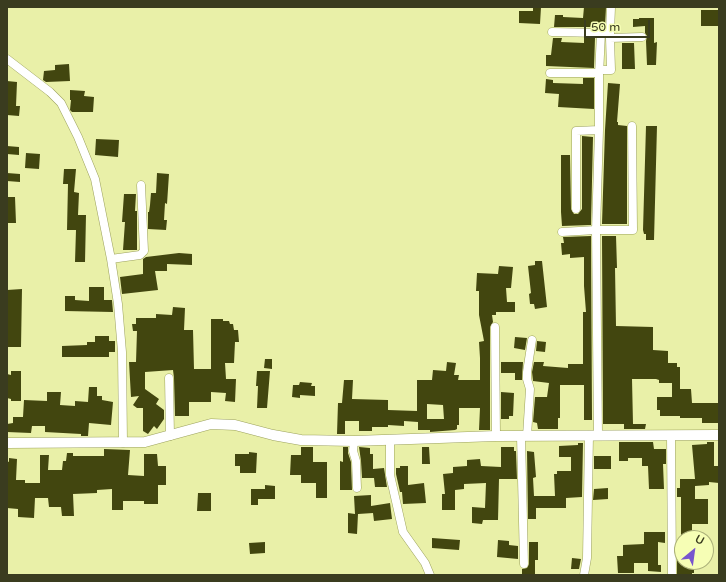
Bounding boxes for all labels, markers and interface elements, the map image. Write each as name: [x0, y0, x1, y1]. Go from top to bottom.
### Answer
scale bar: [586, 12, 652, 38]
text: 50 m: [591, 20, 620, 34]
north arrow: [674, 530, 714, 570]
text: U: [693, 532, 706, 548]

